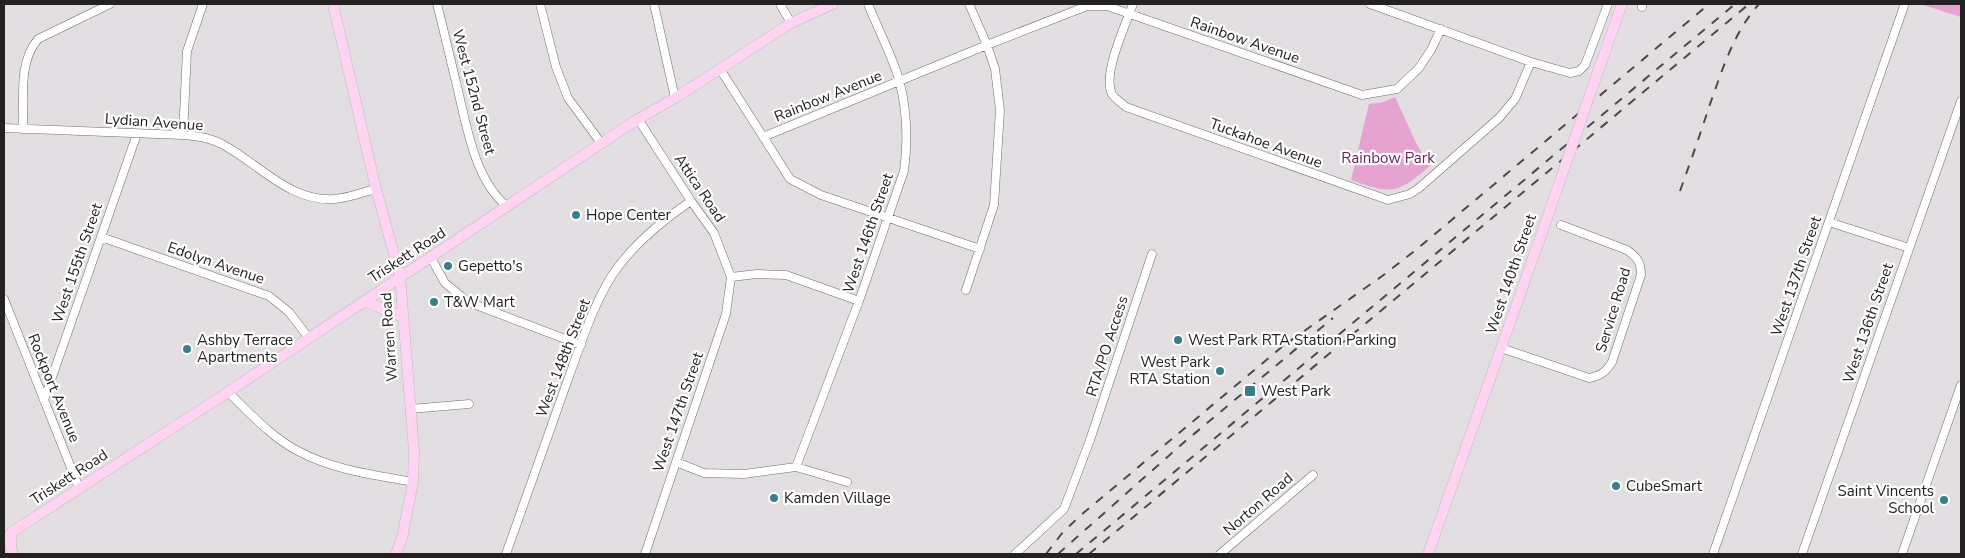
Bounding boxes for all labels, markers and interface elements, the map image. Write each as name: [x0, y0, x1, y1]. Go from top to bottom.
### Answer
street label: Rainbow Avenue: [1188, 12, 1302, 68]
street label: West 152nd Street: [448, 27, 501, 158]
street label: Rainbow Avenue: [771, 65, 885, 127]
street label: Lydian Avenue: [104, 109, 204, 135]
street label: Tuckahoe Avenue: [1207, 113, 1325, 173]
park label: Rainbow Park: [1341, 148, 1435, 168]
street label: Attica Road: [670, 150, 730, 226]
street label: West 146th Street: [838, 170, 898, 296]
street label: West 155th Street: [47, 200, 107, 326]
place label: Hope Center: [586, 205, 672, 225]
marker: Hope Center: [570, 209, 582, 221]
street label: West 140th Street: [1481, 211, 1541, 337]
street label: West 137th Street: [1766, 213, 1826, 339]
street label: Triskett Road: [365, 223, 449, 287]
street label: Edolyn Avenue: [165, 237, 267, 289]
place label: Gepetto's: [458, 256, 523, 276]
marker: Gepetto's: [442, 260, 454, 272]
street label: West 136th Street: [1838, 260, 1898, 386]
street label: Service Road: [1591, 265, 1635, 355]
street label: Warren Road: [376, 292, 402, 382]
place label: T&W Mart: [444, 292, 516, 312]
street label: RTA/PO Access: [1081, 293, 1133, 399]
street label: West 148th Street: [531, 295, 595, 420]
marker: T&W Mart: [428, 296, 440, 308]
place label: Ashby Terrace Apartments: [197, 330, 293, 367]
place label: West Park RTA Station Parking: [1188, 330, 1397, 350]
street label: Rockport Avenue: [23, 331, 85, 445]
marker: West Park RTA Station Parking: [1172, 334, 1184, 346]
marker: Ashby Terrace Apartments: [181, 343, 193, 355]
street label: West 147th Street: [648, 349, 708, 475]
place label: West Park RTA Station: [1130, 352, 1210, 389]
marker: West Park RTA Station: [1214, 365, 1226, 377]
place label: West Park: [1261, 381, 1331, 401]
marker: West Park: [1243, 384, 1257, 398]
street label: Triskett Road: [27, 445, 111, 509]
street label: Norton Road: [1219, 468, 1297, 540]
place label: CubeSmart: [1626, 476, 1703, 496]
marker: CubeSmart: [1610, 480, 1622, 492]
place label: Saint Vincents School: [1838, 481, 1935, 518]
place label: Kamden Village: [784, 488, 891, 508]
marker: Kamden Village: [768, 492, 780, 504]
marker: Saint Vincents School: [1938, 494, 1950, 506]

